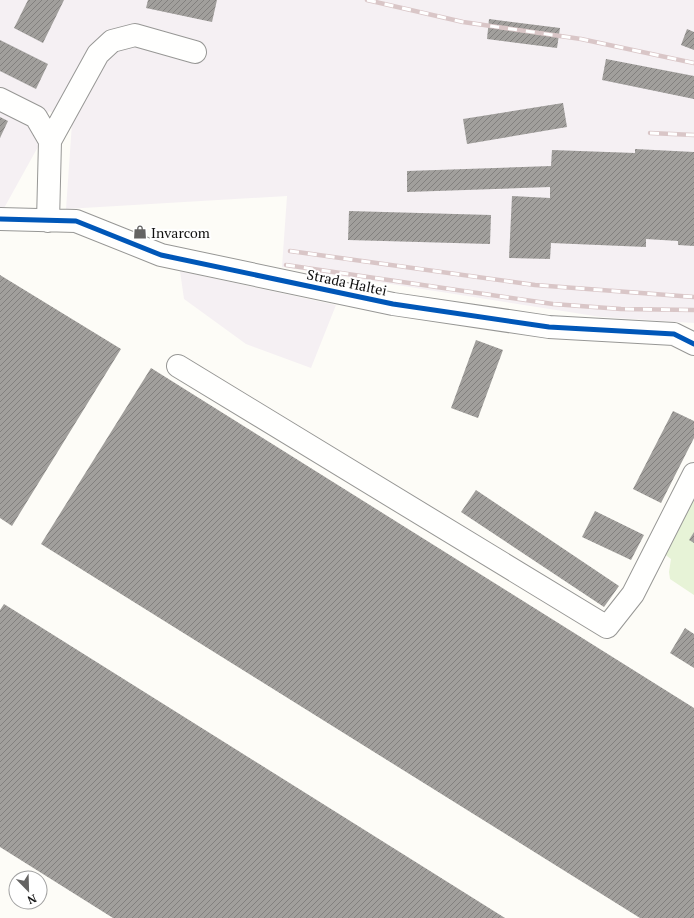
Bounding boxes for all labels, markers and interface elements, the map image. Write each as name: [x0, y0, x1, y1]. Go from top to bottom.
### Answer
place label: Invarcom: [151, 223, 210, 242]
shop icon: Invarcom: [132, 224, 148, 240]
street label: Strada Haltei: [305, 264, 389, 300]
north arrow: [8, 870, 48, 910]
text: N: [25, 891, 38, 908]

